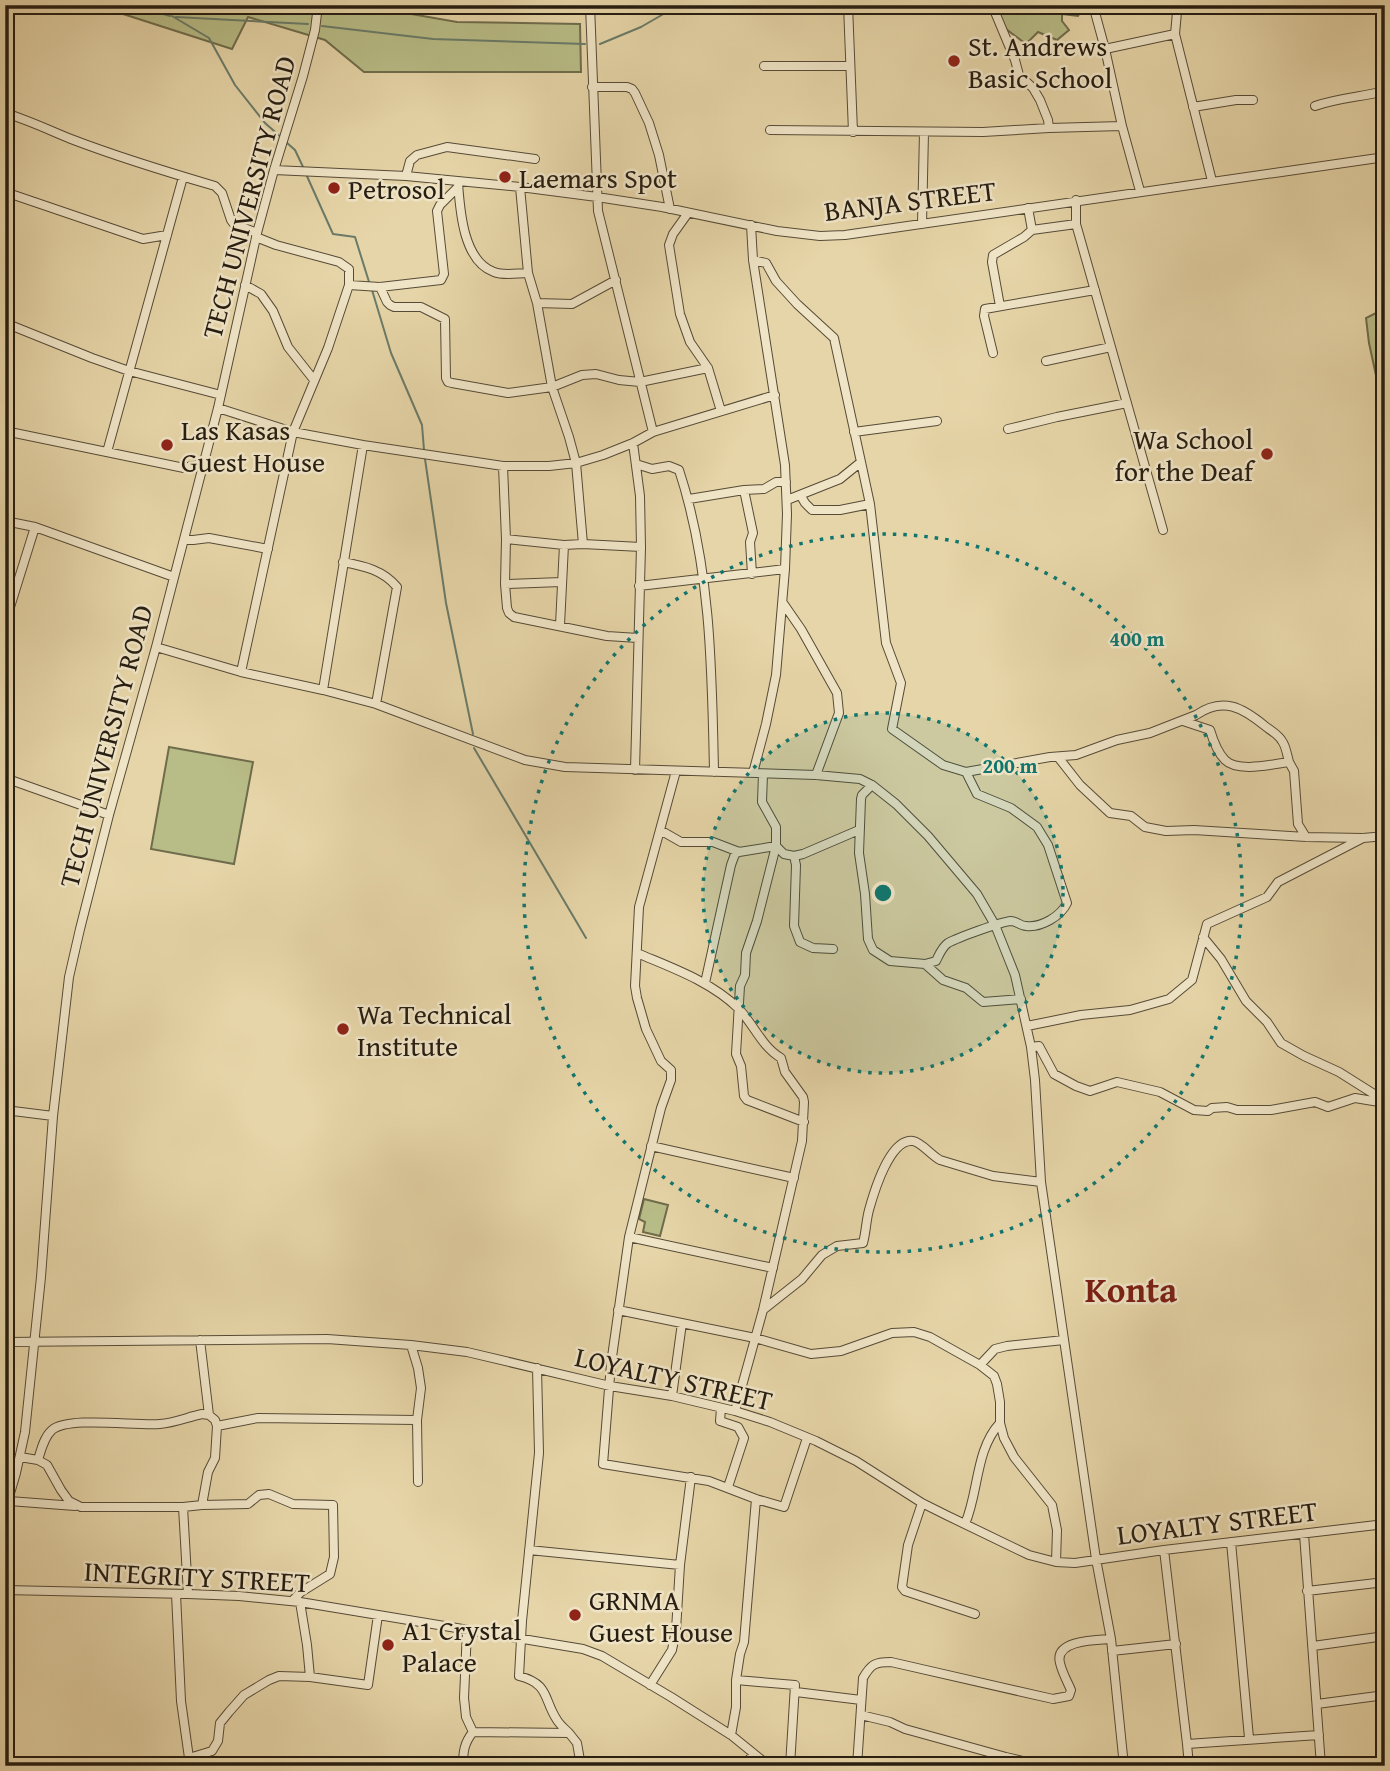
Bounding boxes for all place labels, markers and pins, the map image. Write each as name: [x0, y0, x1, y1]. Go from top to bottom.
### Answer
place label: St. Andrews Basic School: [968, 25, 1113, 98]
marker: St. Andrews Basic School: [946, 53, 962, 69]
place label: Laemars Spot: [519, 157, 677, 198]
place label: Petrosol: [348, 168, 445, 209]
marker: Laemars Spot: [497, 169, 513, 185]
marker: Petrosol: [326, 180, 342, 196]
place label: Las Kasas Guest House: [181, 409, 325, 482]
place label: Wa School for the Deaf: [1115, 418, 1256, 491]
marker: Las Kasas Guest House: [159, 437, 175, 453]
marker: Wa School for the Deaf: [1259, 446, 1275, 462]
centre of rings: [871, 881, 895, 905]
place label: Wa Technical Institute: [357, 993, 512, 1066]
marker: Wa Technical Institute: [335, 1021, 351, 1037]
place label: GRNMA Guest House: [589, 1579, 733, 1652]
marker: GRNMA Guest House: [567, 1607, 583, 1623]
place label: A1 Crystal Palace: [402, 1609, 522, 1682]
marker: A1 Crystal Palace: [380, 1637, 396, 1653]

